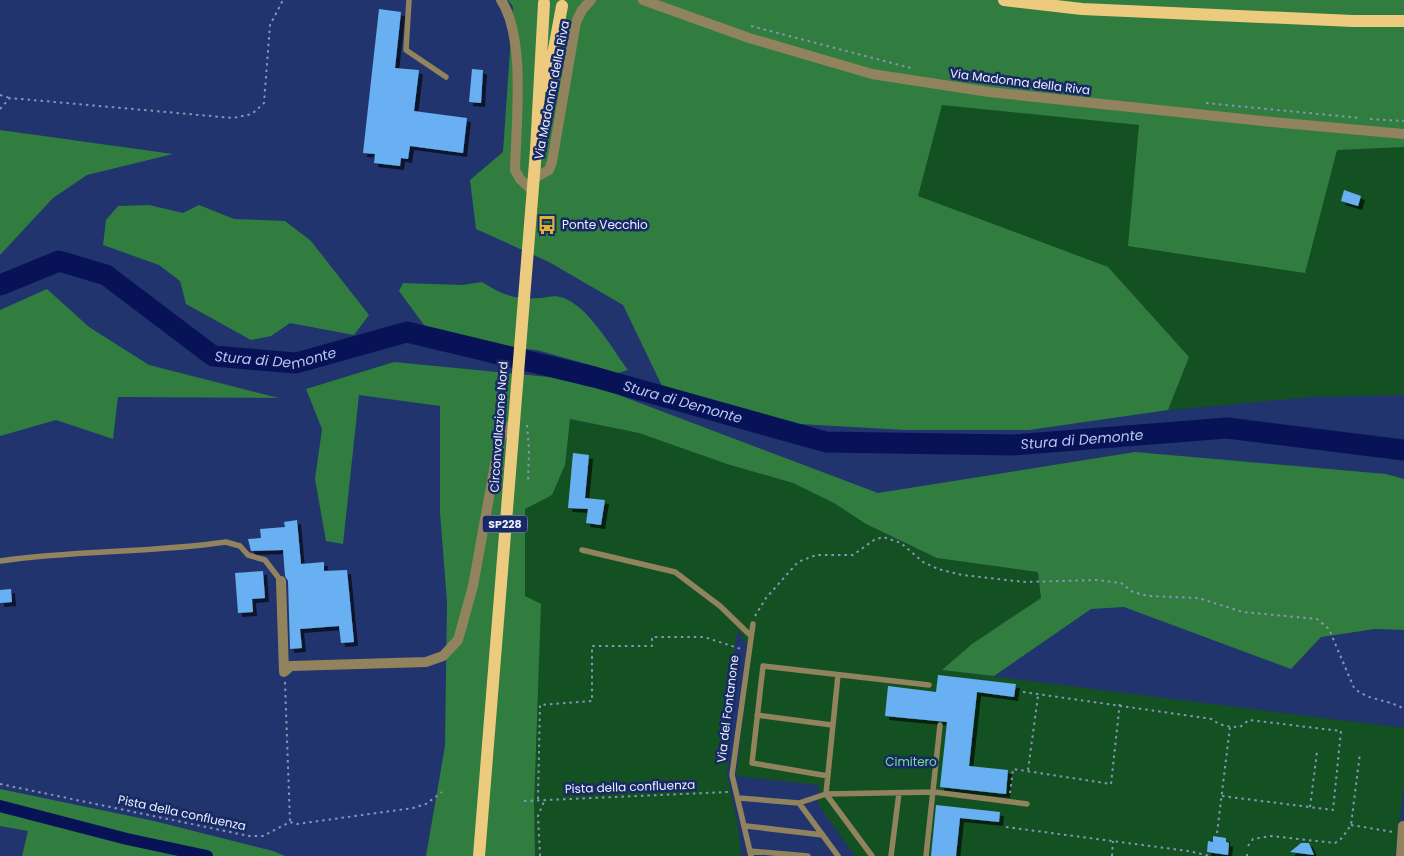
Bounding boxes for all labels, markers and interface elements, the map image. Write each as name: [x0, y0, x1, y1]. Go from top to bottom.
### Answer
street label: Via Madonna della Riva: [530, 19, 573, 161]
street label: Via Madonna della Riva: [949, 64, 1091, 99]
bus stop icon: Ponte Vecchio: [536, 214, 558, 236]
place label: Ponte Vecchio: [562, 216, 648, 233]
water label: Stura di Demonte: [214, 342, 339, 374]
street label: Circonvallazione Nord: [485, 361, 512, 493]
water label: Stura di Demonte: [621, 376, 745, 428]
water label: Stura di Demonte: [1020, 425, 1144, 454]
road number: SP228: [482, 516, 528, 532]
street label: Via del Fontanone: [712, 654, 743, 764]
park label: Cimitero: [885, 753, 937, 770]
street label: Pista della confluenza: [564, 776, 696, 797]
street label: Pista della confluenza: [116, 791, 248, 834]

